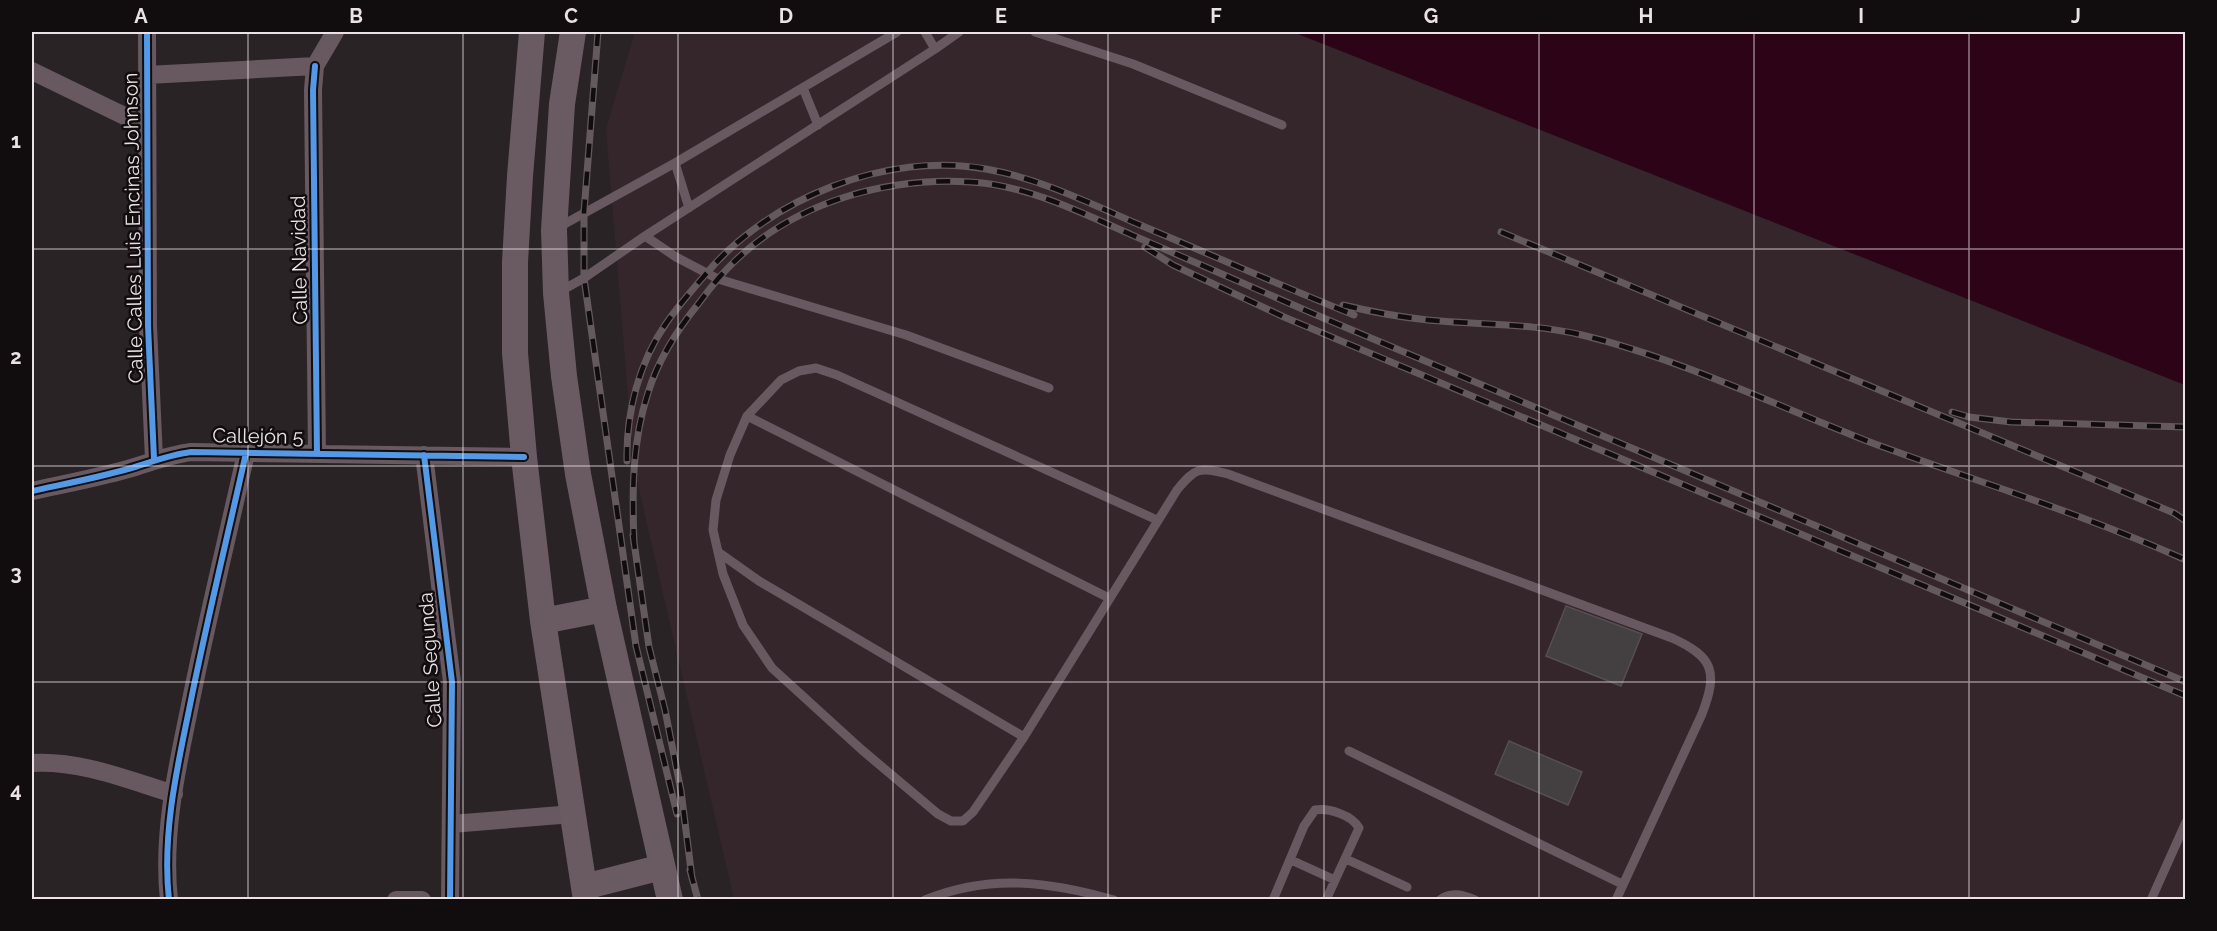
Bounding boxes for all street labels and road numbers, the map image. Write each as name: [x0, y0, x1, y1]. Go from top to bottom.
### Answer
street label: Calle Calles Luis Encinas Johnson: [118, 72, 148, 384]
street label: Calle Navidad: [286, 195, 312, 325]
street label: Callejón 5: [212, 423, 304, 449]
street label: Calle Segunda: [413, 592, 447, 728]

